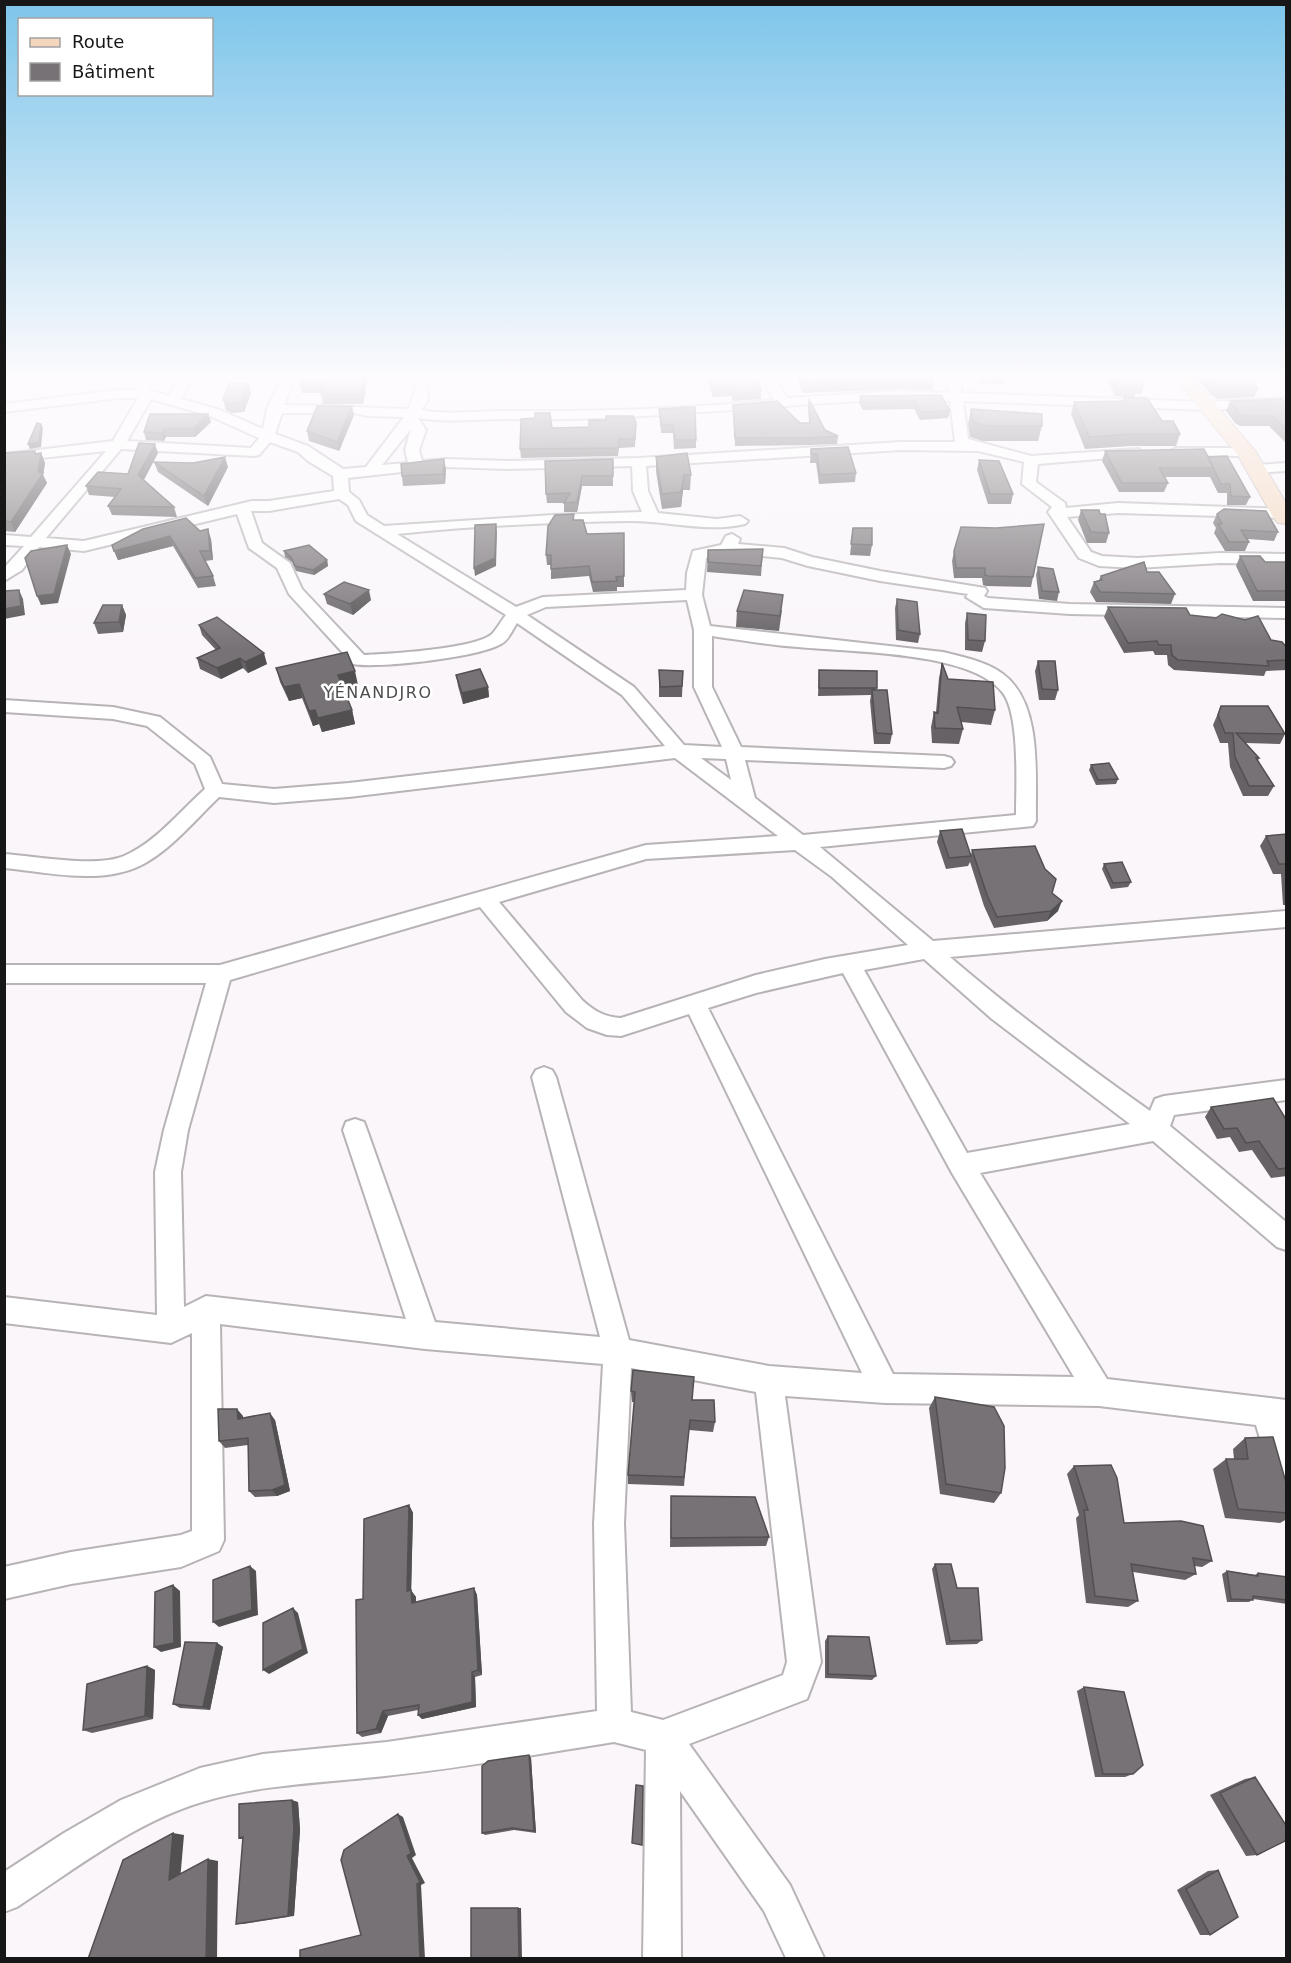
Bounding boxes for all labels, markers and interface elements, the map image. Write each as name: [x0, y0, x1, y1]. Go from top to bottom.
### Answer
legend: [18, 18, 213, 96]
text: Route: [72, 31, 124, 52]
text: Bâtiment: [72, 61, 155, 82]
district label: YÉNANDJRO: [322, 683, 433, 702]

